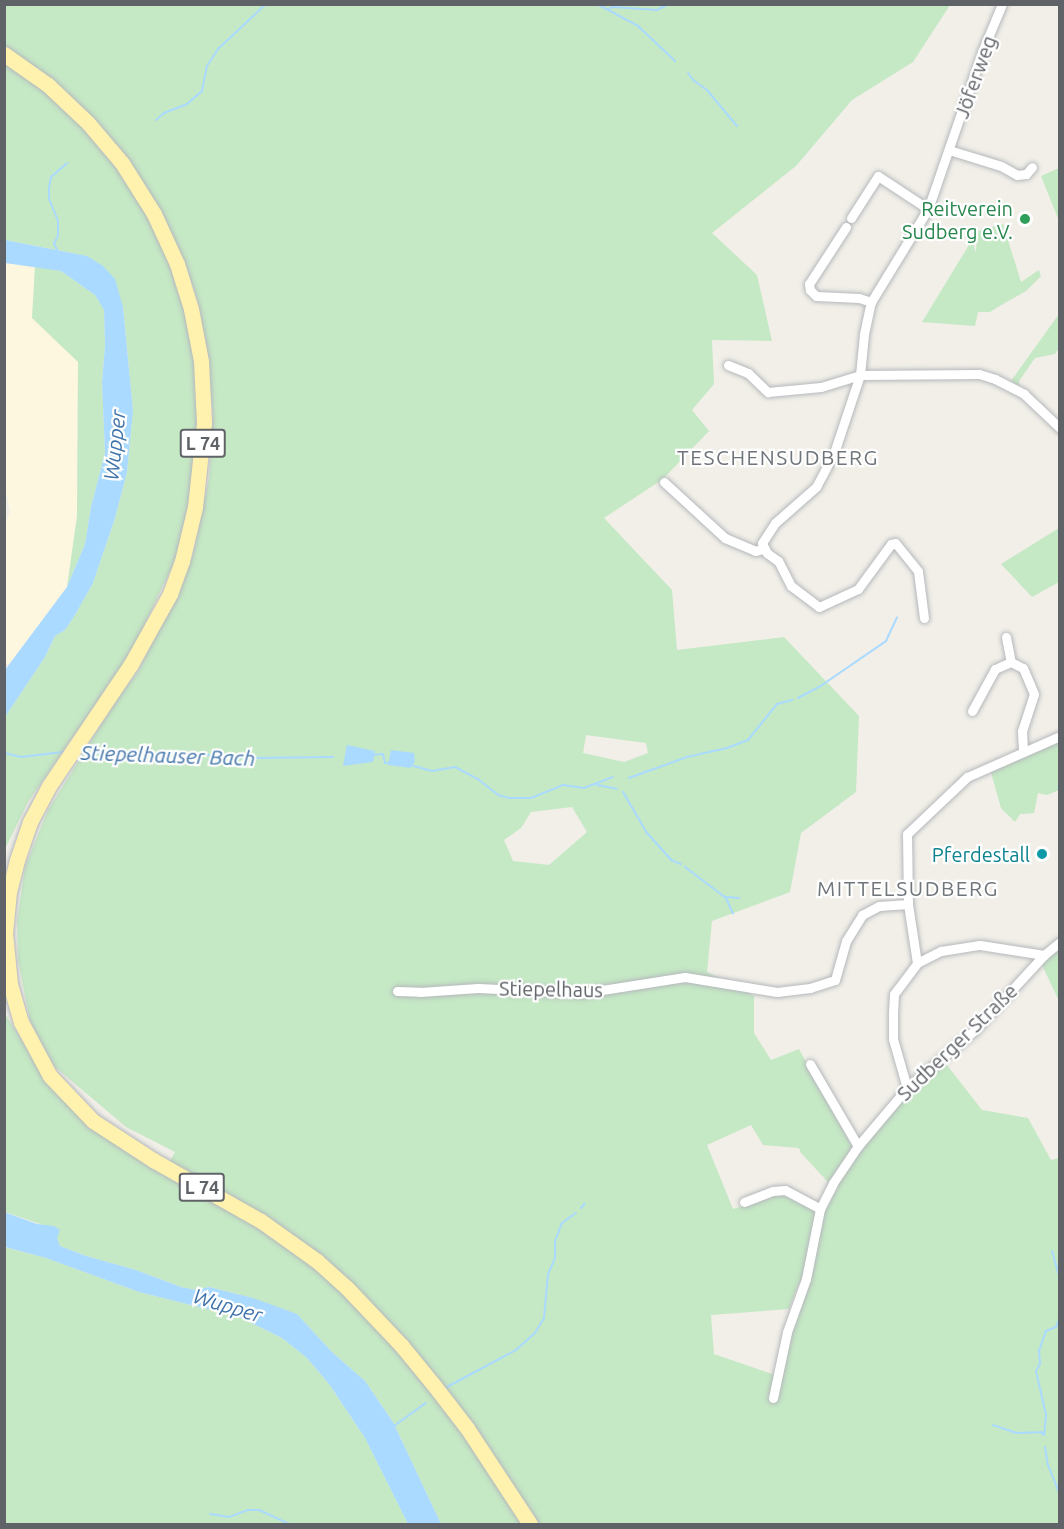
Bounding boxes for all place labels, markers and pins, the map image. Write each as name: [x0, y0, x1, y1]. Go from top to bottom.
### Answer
place label: Reitverein Sudberg e.V.: [902, 196, 1013, 243]
marker: Reitverein Sudberg e.V.: [1018, 212, 1032, 226]
place label: Pferdestall: [932, 842, 1030, 866]
marker: Pferdestall: [1035, 847, 1049, 861]

